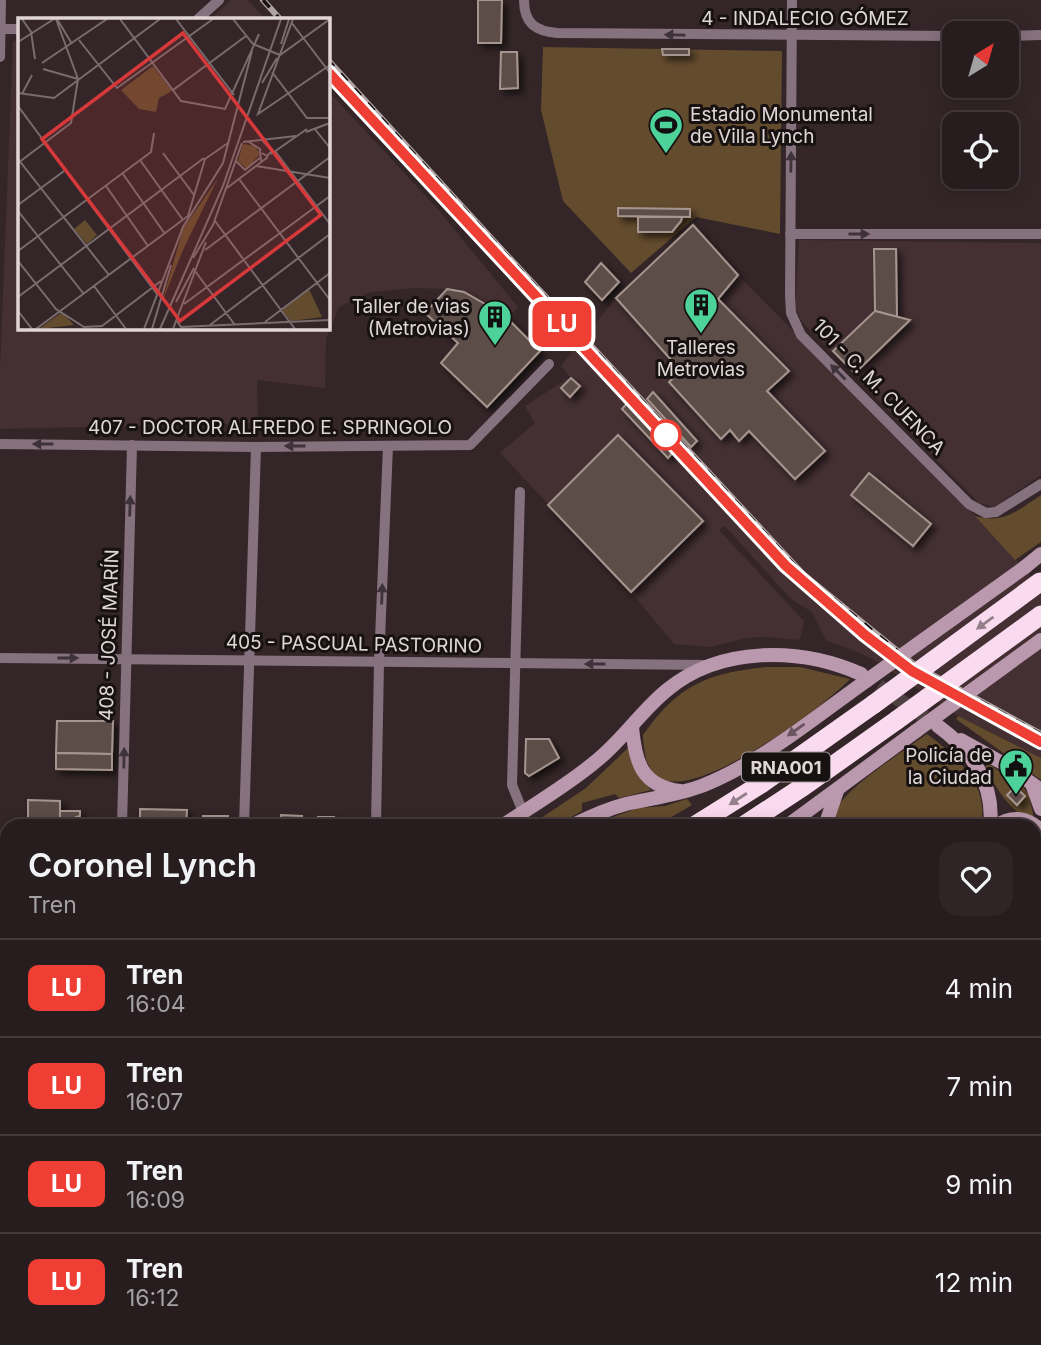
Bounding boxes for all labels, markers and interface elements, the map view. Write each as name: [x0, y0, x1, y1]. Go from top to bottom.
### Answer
street label: 4 - INDALECIO GÓMEZ: [701, 7, 909, 30]
inset map: [18, 18, 329, 329]
north arrow: [942, 21, 1018, 98]
map controls: [942, 21, 1019, 189]
one-way arrow: [664, 29, 686, 40]
place label: Estadio Monumental de Villa Lynch: [690, 103, 873, 148]
sports icon: Estadio Monumental de Villa Lynch: [647, 106, 685, 155]
button: locate: [942, 112, 1019, 189]
one-way arrow: [785, 151, 797, 173]
one-way arrow: [848, 228, 870, 240]
building icon: Talleres Metrovias: [682, 286, 720, 335]
place label: Taller de vias (Metrovias): [352, 295, 470, 340]
building icon: Taller de vias (Metrovias): [476, 298, 514, 347]
line badge: LU: [530, 301, 594, 347]
text: LU: [546, 309, 578, 338]
street label: 101 - C. M. CUENCA: [808, 314, 950, 460]
place label: Talleres Metrovias: [657, 336, 745, 381]
one-way arrow: [830, 364, 846, 381]
street label: 407 - DOCTOR ALFREDO E. SPRINGOLO: [88, 416, 452, 439]
unlabelled marker: [651, 420, 681, 450]
one-way arrow: [32, 438, 54, 450]
one-way arrow: [284, 441, 306, 452]
one-way arrow: [125, 495, 136, 517]
street label: 408 - JOSÉ MARÍN: [94, 549, 123, 721]
one-way arrow: [376, 583, 387, 605]
one-way arrow: [976, 616, 994, 630]
street label: 405 - PASCUAL PASTORINO: [226, 630, 482, 658]
one-way arrow: [57, 652, 79, 664]
one-way arrow: [584, 658, 606, 670]
one-way arrow: [787, 723, 805, 737]
place label: Policía de la Ciudad: [905, 744, 992, 789]
one-way arrow: [118, 747, 129, 769]
public building icon: Policía de la Ciudad: [997, 747, 1035, 796]
road number: RNA001: [742, 752, 830, 782]
one-way arrow: [728, 792, 747, 805]
button: heart: [939, 842, 1013, 916]
text: Coronel Lynch: [28, 845, 257, 885]
text: Tren: [28, 891, 77, 919]
text: Tren: [126, 959, 184, 990]
text: LU: [51, 973, 82, 1002]
text: 4 min: [944, 973, 1013, 1004]
text: 16:04: [126, 990, 186, 1018]
text: Tren: [126, 1057, 184, 1088]
text: LU: [51, 1071, 82, 1100]
text: 7 min: [947, 1071, 1013, 1102]
text: 16:07: [126, 1088, 183, 1116]
text: Tren: [126, 1155, 184, 1186]
text: LU: [51, 1169, 82, 1198]
text: 9 min: [945, 1169, 1013, 1200]
text: 16:09: [126, 1186, 185, 1214]
text: Tren: [126, 1253, 184, 1284]
text: LU: [51, 1267, 82, 1296]
text: 12 min: [935, 1267, 1013, 1298]
text: 16:12: [126, 1284, 180, 1312]

